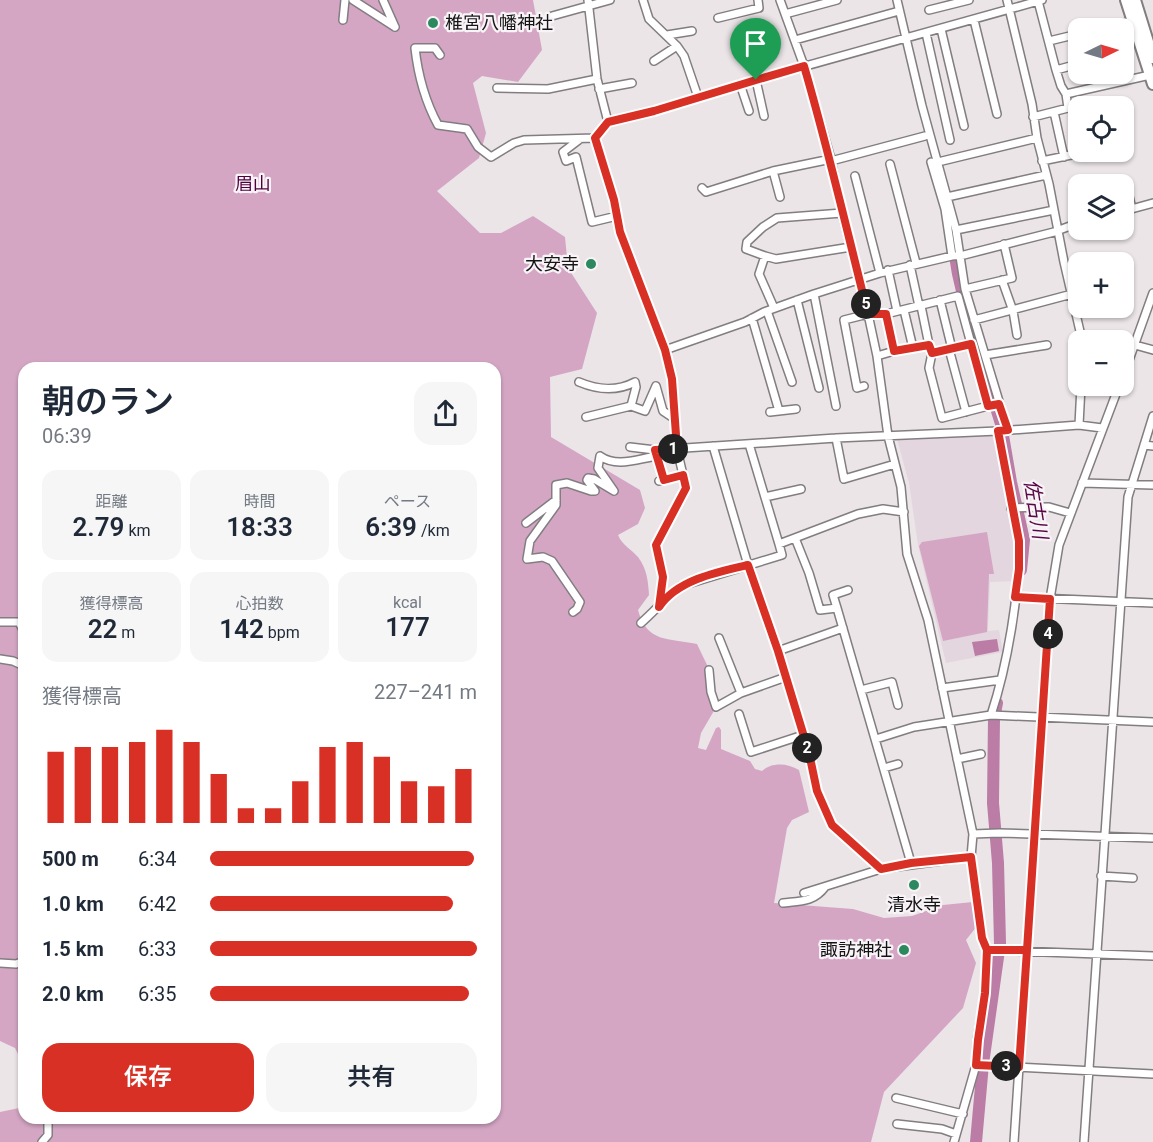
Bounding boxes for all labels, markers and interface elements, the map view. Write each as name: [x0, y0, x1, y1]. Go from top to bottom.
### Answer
place label: 椎宮八幡神社: [445, 12, 553, 33]
marker: 椎宮八幡神社: [426, 16, 440, 30]
pin: [730, 18, 781, 80]
north arrow: [1068, 18, 1134, 84]
map controls: [1068, 18, 1134, 396]
icon: arrive: [739, 27, 772, 60]
button: locate: [1068, 96, 1134, 162]
park label: 眉山: [235, 173, 271, 194]
button: layers: [1068, 174, 1134, 240]
button: +: [1068, 252, 1134, 318]
place label: 大安寺: [525, 253, 579, 274]
marker: 大安寺: [584, 257, 598, 271]
pin: 5: [851, 289, 881, 319]
text: 5: [861, 294, 871, 313]
button: −: [1068, 330, 1134, 396]
text: 朝のラン: [42, 382, 174, 421]
button: share: [414, 382, 477, 445]
text: 06:39: [42, 424, 92, 448]
pin: 1: [658, 434, 688, 464]
text: 1: [668, 439, 678, 458]
water label: 佐古川: [1019, 477, 1053, 542]
text: 距離: [95, 492, 128, 511]
text: 時間: [243, 492, 276, 511]
text: ペース: [384, 492, 431, 511]
text: 2.79: [72, 512, 124, 542]
text: 18:33: [226, 512, 293, 542]
text: 6:39: [365, 512, 417, 542]
text: km: [124, 521, 151, 540]
text: /km: [417, 521, 450, 540]
text: kcal: [393, 593, 422, 612]
text: 獲得標高: [79, 594, 144, 613]
text: 心拍数: [235, 594, 284, 613]
text: 177: [385, 612, 430, 642]
text: 22: [88, 614, 117, 644]
text: 142: [219, 614, 264, 644]
pin: 4: [1033, 619, 1063, 649]
text: m: [117, 623, 135, 642]
text: bpm: [264, 623, 300, 642]
text: 4: [1043, 624, 1053, 643]
text: 227–241 m: [374, 680, 477, 704]
text: 獲得標高: [42, 684, 122, 708]
pin: 2: [792, 733, 822, 763]
text: 2: [802, 738, 812, 757]
text: 500 m: [42, 847, 99, 871]
text: 6:34: [138, 847, 177, 871]
marker: 清水寺: [907, 878, 921, 892]
text: 1.0 km: [42, 892, 104, 916]
text: 6:42: [138, 892, 177, 916]
place label: 清水寺: [887, 894, 941, 915]
text: 1.5 km: [42, 937, 104, 961]
text: 6:33: [138, 937, 177, 961]
place label: 諏訪神社: [820, 939, 892, 960]
marker: 諏訪神社: [897, 943, 911, 957]
text: 2.0 km: [42, 982, 104, 1006]
text: 6:35: [138, 982, 177, 1006]
button: 保存: [42, 1043, 254, 1112]
button: 共有: [266, 1043, 477, 1112]
pin: 3: [991, 1051, 1021, 1081]
text: 3: [1001, 1056, 1011, 1075]

